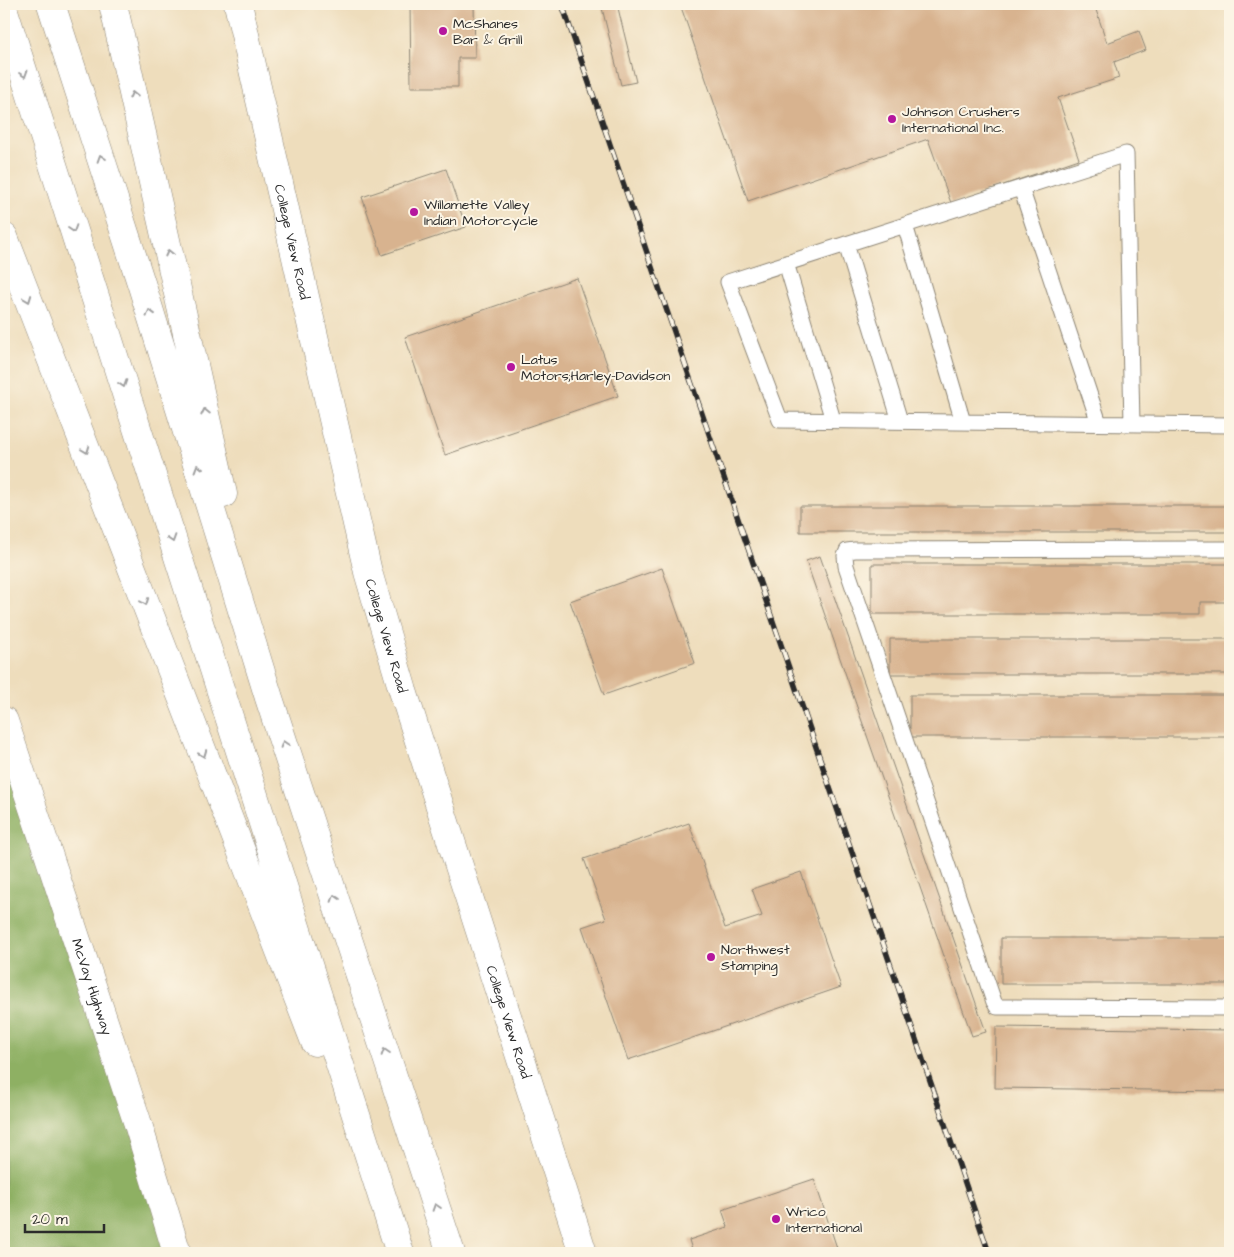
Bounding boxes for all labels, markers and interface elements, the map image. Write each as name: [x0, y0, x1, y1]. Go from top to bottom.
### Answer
place label: McShanes Bar & Grill: [453, 14, 522, 50]
marker: McShanes Bar & Grill: [437, 25, 449, 37]
one-way arrow: [18, 70, 28, 78]
one-way arrow: [128, 90, 139, 99]
place label: Johnson Crushers International Inc.: [902, 102, 1020, 138]
marker: Johnson Crushers International Inc.: [886, 113, 898, 125]
one-way arrow: [96, 154, 106, 162]
street label: College View Road: [269, 182, 314, 302]
place label: Willamette Valley Indian Motorcycle: [424, 195, 538, 231]
marker: Willamette Valley Indian Motorcycle: [408, 206, 420, 218]
one-way arrow: [68, 224, 78, 233]
one-way arrow: [164, 249, 175, 258]
one-way arrow: [21, 294, 32, 303]
one-way arrow: [146, 309, 156, 317]
place label: Latus Motors;Harley-Davidson: [521, 350, 670, 386]
marker: Latus Motors;Harley-Davidson: [505, 361, 517, 373]
one-way arrow: [117, 379, 127, 388]
one-way arrow: [200, 407, 211, 416]
one-way arrow: [80, 446, 90, 454]
one-way arrow: [194, 464, 204, 473]
one-way arrow: [167, 534, 177, 542]
street label: College View Road: [360, 577, 412, 695]
one-way arrow: [139, 597, 149, 606]
one-way arrow: [280, 740, 290, 748]
one-way arrow: [198, 749, 208, 757]
one-way arrow: [331, 894, 341, 903]
street label: McVay Highway: [66, 936, 117, 1038]
place label: Northwest Stamping: [721, 940, 790, 976]
marker: Northwest Stamping: [705, 951, 717, 963]
street label: College View Road: [480, 963, 535, 1081]
one-way arrow: [381, 1049, 391, 1057]
scale bar: [25, 1202, 104, 1234]
place label: Wrico International: [786, 1202, 862, 1238]
one-way arrow: [432, 1203, 442, 1212]
text: 20 m: [32, 1209, 68, 1230]
marker: Wrico International: [770, 1213, 782, 1225]

